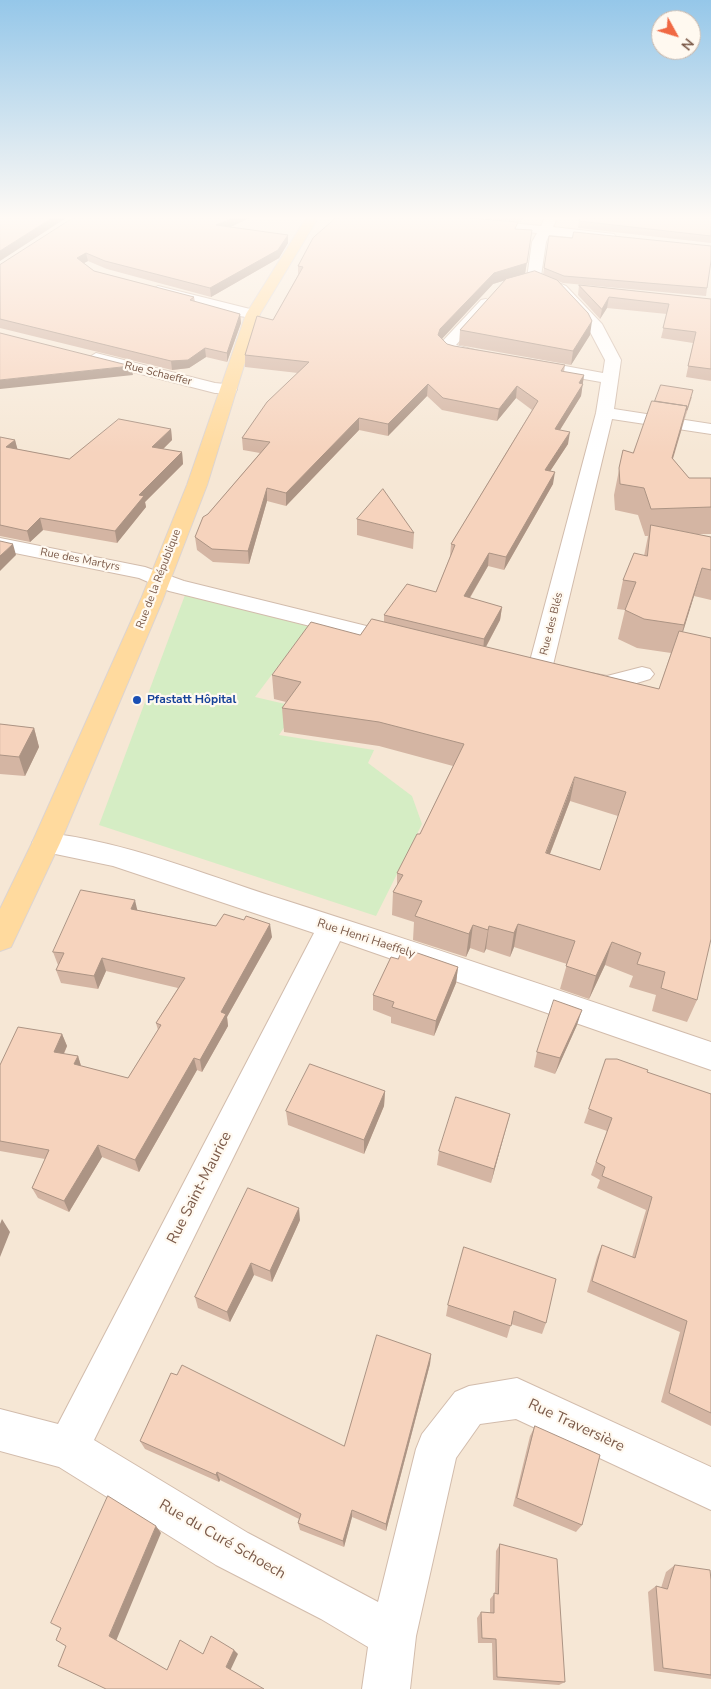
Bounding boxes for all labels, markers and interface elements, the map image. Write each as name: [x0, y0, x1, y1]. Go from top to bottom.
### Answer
north arrow: [651, 10, 701, 60]
text: N: [677, 34, 698, 54]
street label: Rue Schaeffer: [123, 359, 193, 389]
street label: Rue de la République: [134, 527, 184, 631]
street label: Rue des Martyrs: [39, 546, 121, 574]
street label: Rue des Blés: [538, 591, 566, 657]
place label: Pfastatt Hôpital: [147, 693, 236, 707]
marker: Pfastatt Hôpital: [131, 694, 143, 706]
street label: Rue Henri Haeffely: [315, 916, 417, 962]
street label: Rue Saint-Maurice: [164, 1129, 236, 1247]
street label: Rue Traversière: [525, 1396, 627, 1456]
street label: Rue du Curé Schoech: [155, 1496, 289, 1584]

